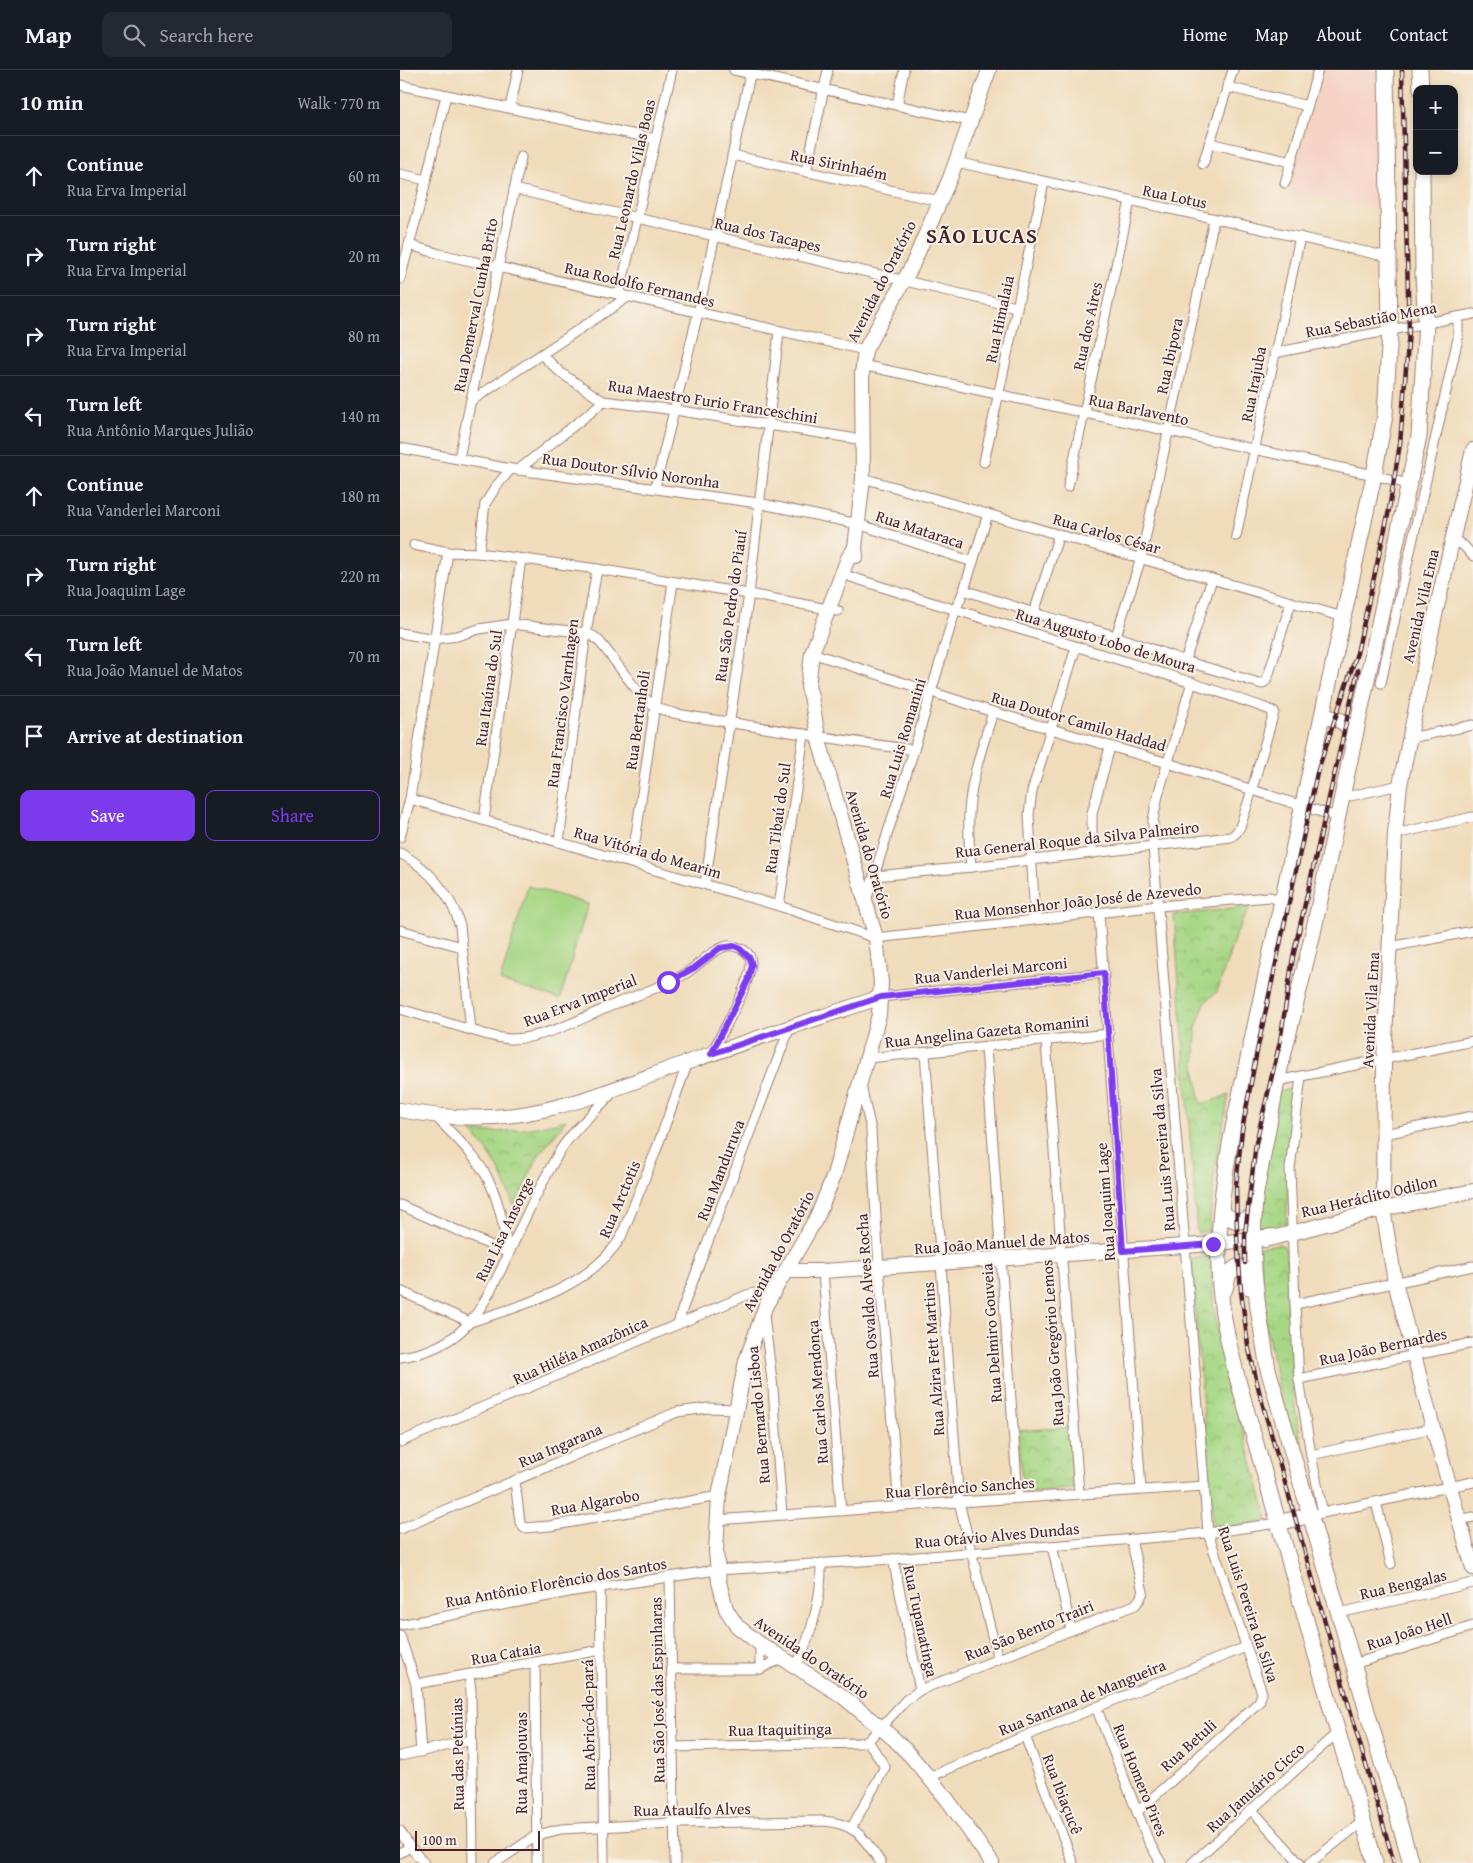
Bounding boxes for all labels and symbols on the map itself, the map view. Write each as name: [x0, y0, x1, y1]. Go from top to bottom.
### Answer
street label: Rua Leonardo Vilas Boas: [601, 97, 661, 261]
street label: Rua Sirinhaém: [788, 142, 890, 186]
street label: Rua Lotus: [1140, 177, 1210, 215]
street label: Rua dos Tacapes: [712, 210, 824, 258]
street label: Rua Demerval Cunha Brito: [446, 216, 504, 394]
street label: Avenida do Oratório: [840, 216, 922, 346]
district label: SÃO LUCAS: [926, 220, 1038, 251]
street label: Rua Rodolfo Fernandes: [562, 255, 718, 313]
street label: Rua Himalaia: [978, 273, 1020, 365]
street label: Rua dos Aires: [1066, 280, 1108, 372]
street label: Rua Sebastião Mena: [1303, 294, 1439, 343]
street label: Rua Ibipora: [1149, 315, 1189, 396]
street label: Rua Irajuba: [1234, 344, 1272, 424]
street label: Rua Maestro Furio Franceschini: [606, 373, 820, 430]
street label: Rua Barlavento: [1087, 387, 1191, 431]
street label: Rua Doutor Sílvio Noronha: [541, 446, 722, 494]
street label: Rua Mataraca: [873, 503, 968, 555]
street label: Rua Carlos César: [1050, 506, 1164, 560]
street label: Rua São Pedro do Piauí: [707, 528, 753, 683]
street label: Avenida Vila Ema: [1395, 546, 1445, 665]
street label: Rua Augusto Lobo de Moura: [1013, 601, 1199, 679]
street label: Rua Francisco Varnhagen: [540, 617, 584, 789]
street label: Rua Itaúna do Sul: [468, 628, 508, 748]
street label: Rua Bertanholi: [618, 668, 656, 771]
street label: Rua Luis Romanini: [872, 674, 932, 801]
street label: Rua Doutor Camilo Haddad: [989, 685, 1170, 758]
street label: Rua Tibaú do Sul: [757, 761, 797, 875]
street label: Avenida do Oratório: [840, 786, 900, 922]
street label: Rua General Roque da Silva Palmeiro: [954, 814, 1200, 864]
street label: Rua Vitória do Mearim: [571, 819, 725, 885]
street label: Rua Monsenhor João José de Azevedo: [953, 876, 1203, 926]
street label: Rua Vanderlei Marconi: [913, 950, 1069, 990]
street label: Avenida Vila Ema: [1355, 951, 1385, 1069]
street label: Rua Erva Imperial: [520, 967, 641, 1033]
route start: [657, 971, 680, 994]
street label: Rua Angelina Gazeta Romanini: [884, 1008, 1091, 1054]
street label: Rua Luis Pereira da Silva: [1143, 1067, 1181, 1232]
street label: Rua Manduruva: [690, 1116, 750, 1224]
street label: Rua Joaquim Lage: [1089, 1142, 1121, 1262]
street label: Rua Arctotis: [592, 1156, 646, 1242]
street label: Rua Heráclito Odilon: [1299, 1169, 1439, 1223]
street label: Rua Lisa Ansorge: [468, 1173, 540, 1285]
street label: Avenida do Oratório: [736, 1186, 820, 1316]
street label: Rua Osvaldo Alves Rocha: [849, 1212, 885, 1379]
street label: Rua João Manuel de Matos: [914, 1224, 1090, 1260]
route end: [1202, 1233, 1225, 1256]
street label: Rua João Gregório Lemos: [1034, 1259, 1070, 1427]
street label: Rua Delmiro Gouveia: [974, 1262, 1008, 1404]
street label: Rua Alzira Fett Martins: [916, 1281, 950, 1437]
street label: Rua Hiléia Amazônica: [509, 1309, 652, 1391]
street label: Rua Carlos Mendonça: [800, 1319, 834, 1465]
street label: Rua João Bernardes: [1317, 1321, 1449, 1371]
street label: Rua Bernardo Lisboa: [740, 1345, 776, 1485]
street label: Rua Ingarana: [514, 1416, 606, 1473]
street label: Rua Florêncio Sanches: [884, 1470, 1036, 1504]
street label: Rua Algarobo: [549, 1482, 641, 1522]
street label: Rua Otávio Alves Dundas: [914, 1516, 1080, 1554]
street label: Rua Luis Pereira da Silva: [1212, 1523, 1286, 1686]
street label: Rua Antônio Florêncio dos Santos: [443, 1551, 669, 1613]
street label: Rua Bengalas: [1357, 1562, 1449, 1606]
street label: Rua Tupanatinga: [897, 1563, 945, 1680]
street label: Rua São Bento Trairi: [961, 1593, 1098, 1667]
street label: Rua São José das Espinharas: [643, 1597, 671, 1783]
street label: Rua João Hell: [1363, 1606, 1455, 1656]
street label: Avenida do Oratório: [750, 1610, 874, 1704]
street label: Rua Cataia: [469, 1635, 543, 1671]
street label: Rua Santana de Mangueira: [995, 1652, 1170, 1742]
street label: Rua Abricó-do-pará: [575, 1659, 601, 1791]
street label: Rua das Petúnias: [444, 1697, 470, 1811]
street label: Rua Amajouvas: [509, 1712, 533, 1814]
street label: Rua Betuli: [1154, 1713, 1222, 1777]
street label: Rua Itaquitinga: [728, 1716, 832, 1742]
street label: Rua Homero Pires: [1107, 1720, 1175, 1840]
street label: Rua Januário Cicco: [1200, 1736, 1310, 1838]
street label: Rua Ibiaçucê: [1037, 1750, 1089, 1838]
street label: Rua Ataulfo Alves: [633, 1796, 751, 1822]
scale bar: [415, 1828, 540, 1851]

